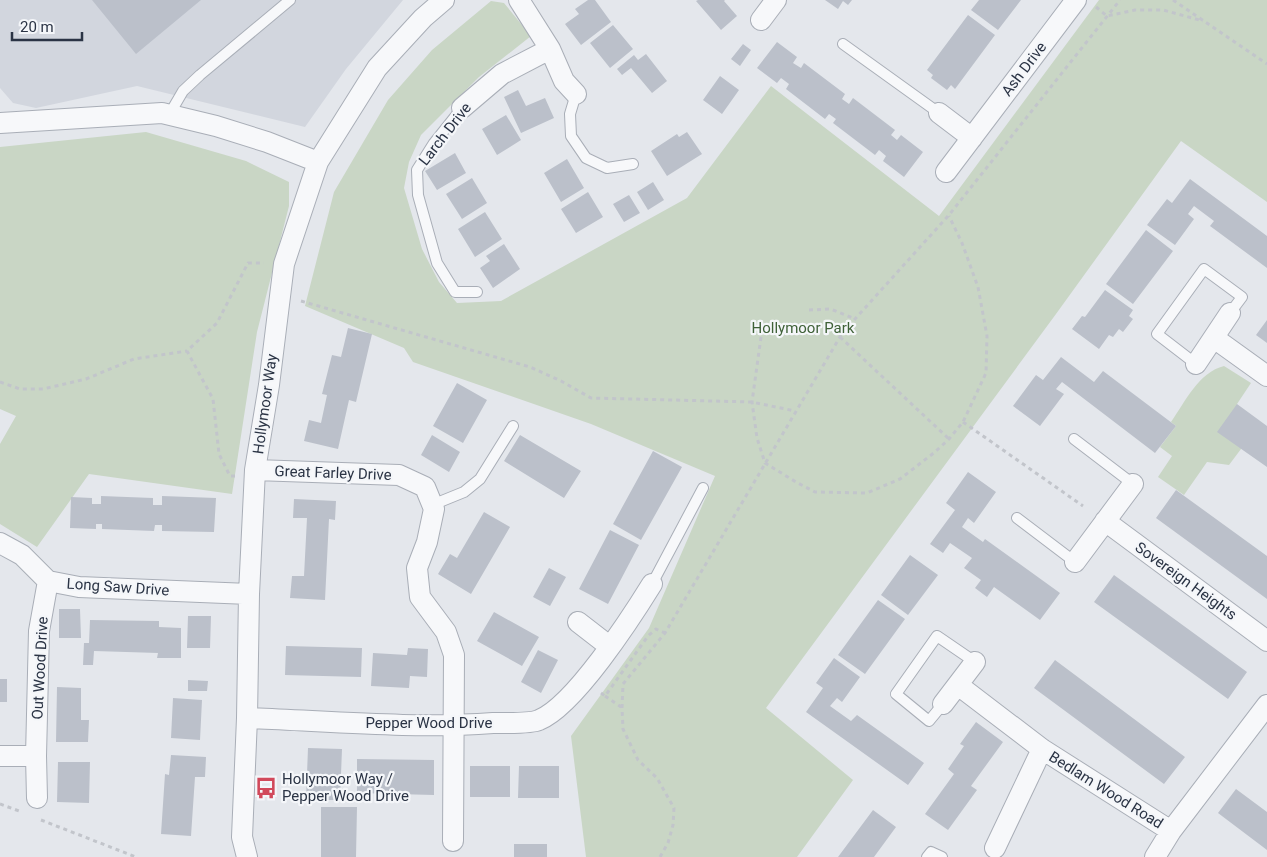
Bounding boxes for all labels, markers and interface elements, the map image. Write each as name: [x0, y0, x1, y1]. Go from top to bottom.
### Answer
scale bar: [12, 10, 82, 42]
text: 20 m: [20, 18, 54, 36]
street label: Ash Drive: [998, 38, 1050, 100]
street label: Larch Drive: [415, 99, 475, 169]
park label: Hollymoor Park: [752, 319, 855, 337]
street label: Hollymoor Way: [249, 353, 281, 455]
street label: Great Farley Drive: [274, 462, 392, 484]
street label: Sovereign Heights: [1132, 538, 1240, 624]
street label: Long Saw Drive: [66, 574, 170, 600]
street label: Out Wood Drive: [28, 616, 52, 720]
street label: Pepper Wood Drive: [366, 714, 493, 732]
street label: Bedlam Wood Road: [1046, 748, 1166, 832]
place label: Hollymoor Way / Pepper Wood Drive: [282, 770, 409, 805]
bus stop icon: Hollymoor Way / Pepper Wood Drive: [253, 775, 279, 801]

